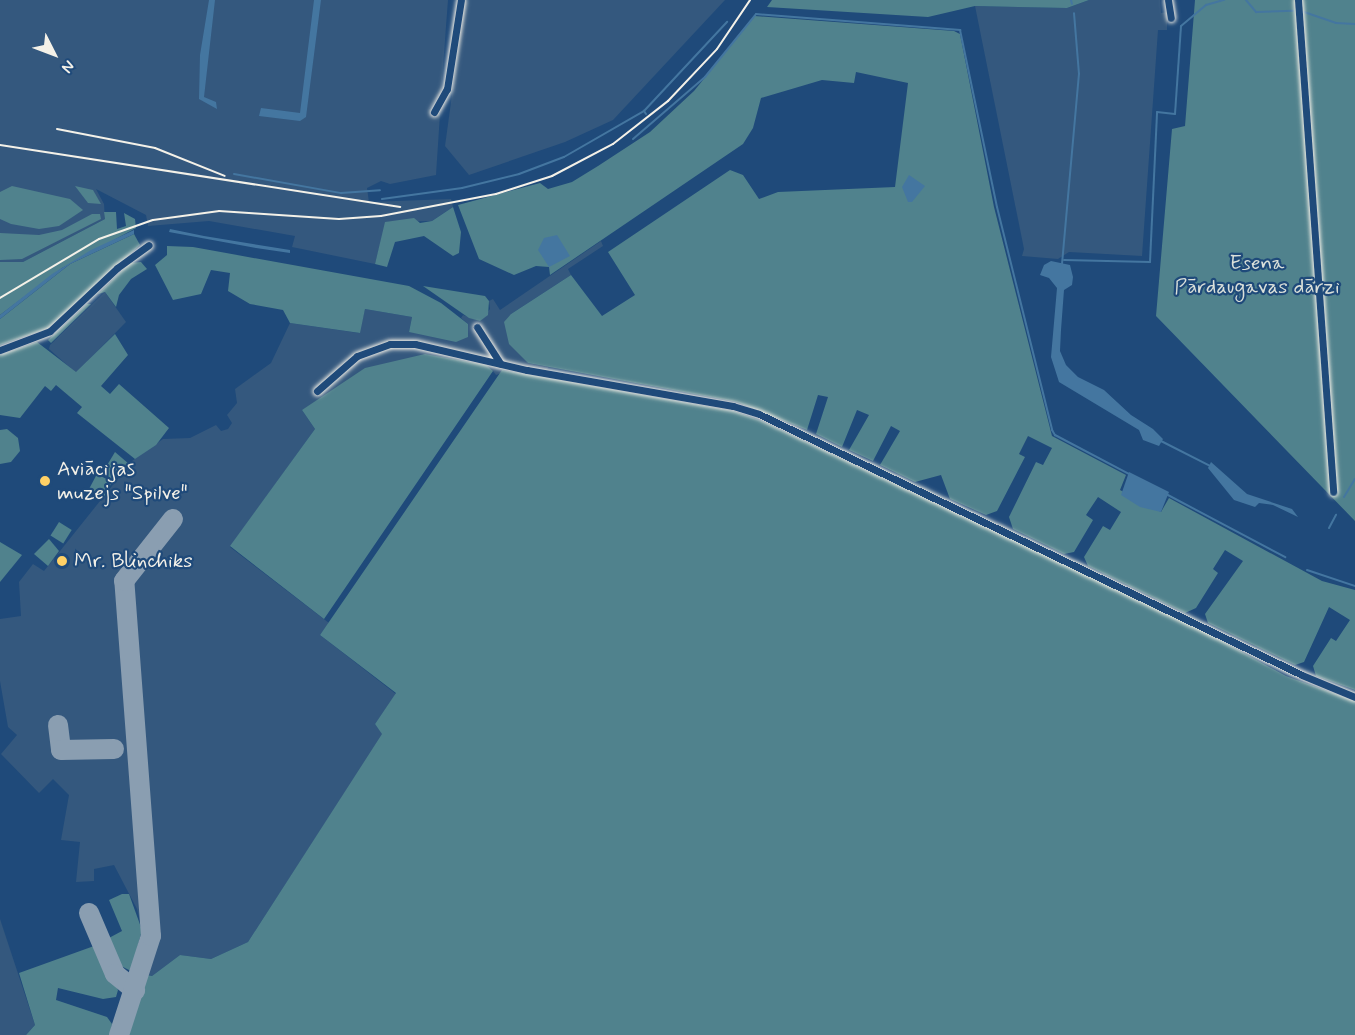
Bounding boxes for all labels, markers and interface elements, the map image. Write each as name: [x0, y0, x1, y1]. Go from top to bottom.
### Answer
north arrow: [24, 24, 84, 84]
text: N: [56, 55, 79, 77]
park label: Esena Pārdaugavas dārzi: [1175, 250, 1339, 300]
place label: Aviācijas muzejs "Spilve": [57, 456, 188, 506]
marker: Aviācijas muzejs "Spilve": [38, 474, 52, 488]
place label: Mr. Blinchiks: [74, 548, 193, 574]
marker: Mr. Blinchiks: [55, 554, 69, 568]

